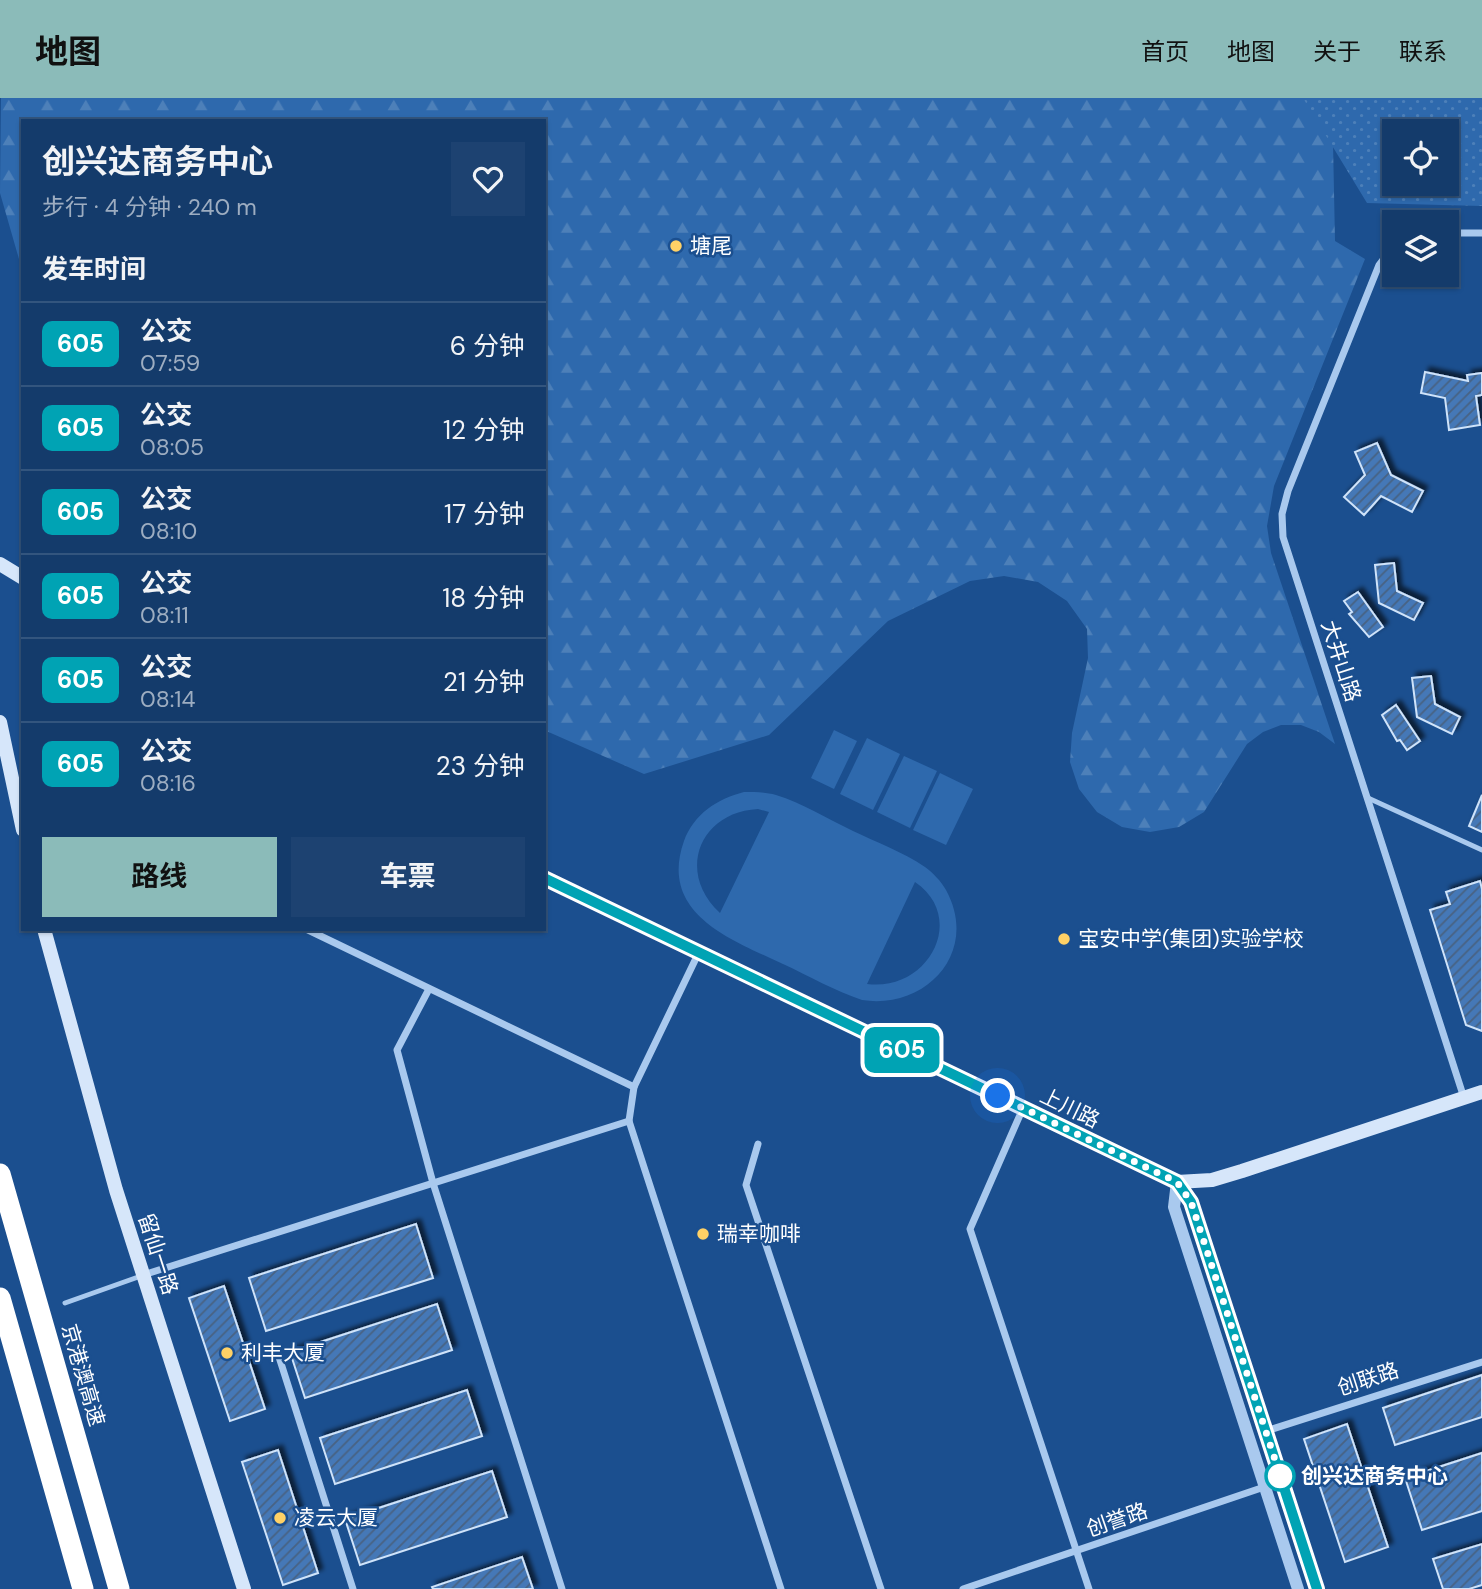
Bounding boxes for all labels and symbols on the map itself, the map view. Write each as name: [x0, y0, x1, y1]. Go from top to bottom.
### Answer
place label: 塘尾: [690, 232, 732, 260]
marker: 塘尾: [668, 238, 684, 254]
street label: 大井山路: [1315, 617, 1367, 705]
place label: 宝安中学(集团)实验学校: [1078, 925, 1304, 953]
marker: 宝安中学(集团)实验学校: [1056, 931, 1072, 947]
line badge: 605: [862, 1027, 942, 1073]
your location: [980, 1078, 1015, 1113]
street label: 上川路: [1036, 1082, 1104, 1134]
street label: 留仙一路: [132, 1210, 184, 1298]
place label: 瑞幸咖啡: [717, 1220, 801, 1248]
marker: 瑞幸咖啡: [695, 1226, 711, 1242]
street label: 京港澳高速: [55, 1321, 111, 1429]
place label: 利丰大厦: [241, 1339, 325, 1367]
marker: 利丰大厦: [219, 1345, 235, 1361]
street label: 创联路: [1334, 1356, 1402, 1402]
marker: 创兴达商务中心: [1265, 1461, 1295, 1491]
place label: 创兴达商务中心: [1301, 1462, 1448, 1490]
street label: 创誉路: [1083, 1497, 1151, 1543]
place label: 凌云大厦: [294, 1504, 378, 1532]
marker: 凌云大厦: [272, 1510, 288, 1526]

